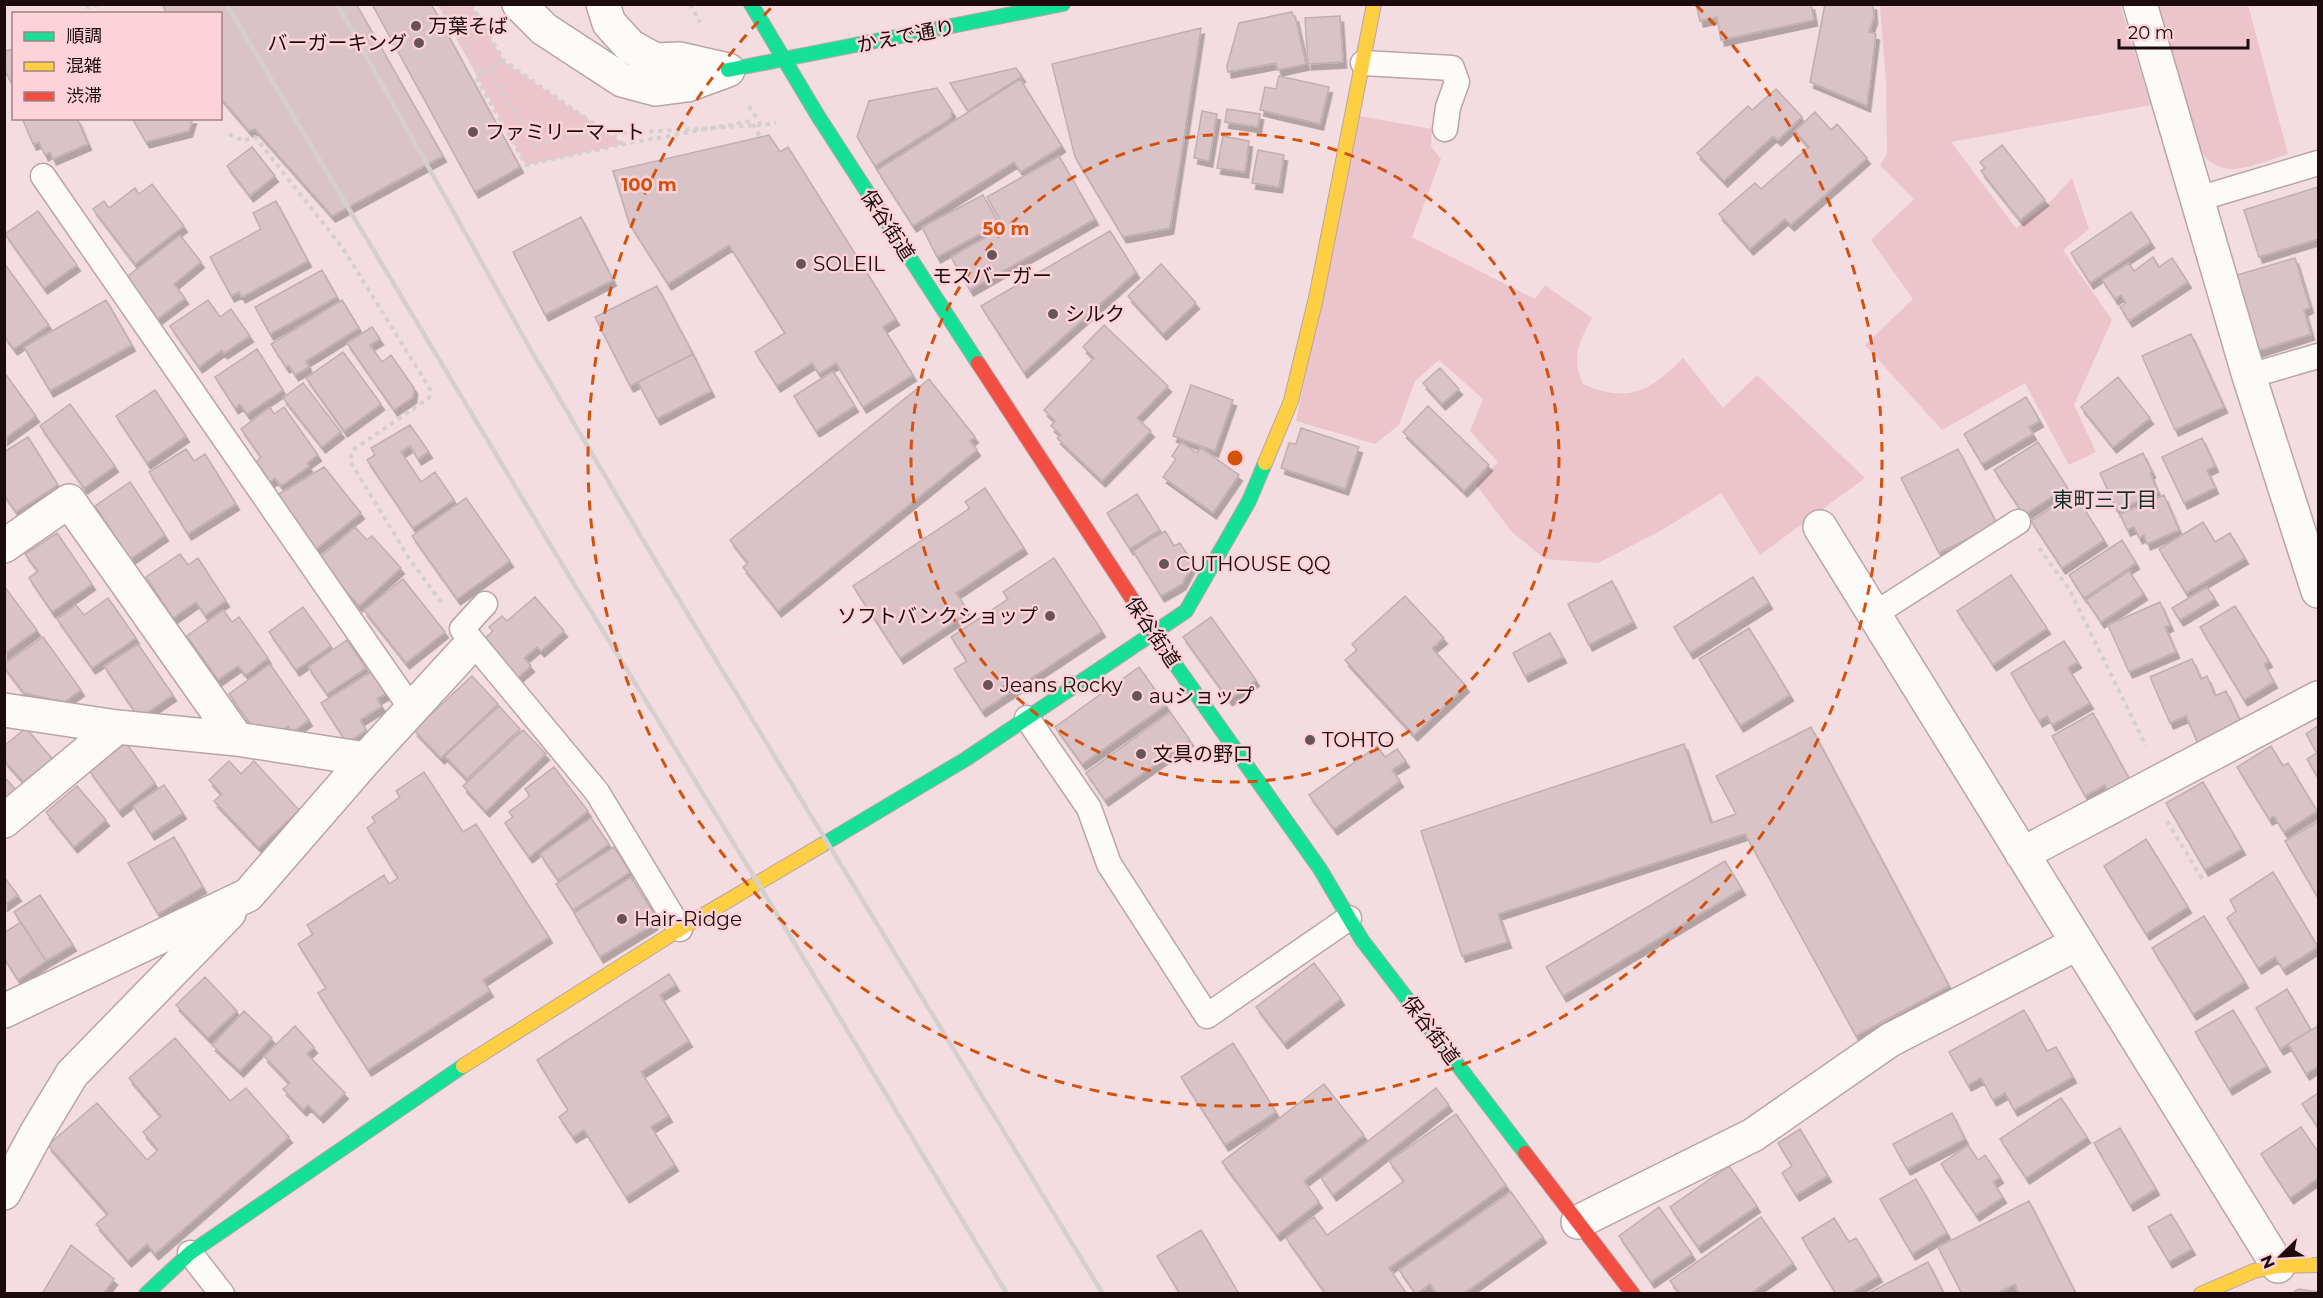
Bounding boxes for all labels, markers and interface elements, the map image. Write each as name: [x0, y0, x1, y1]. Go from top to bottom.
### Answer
legend: [12, 12, 222, 120]
scale bar: [2119, 12, 2248, 50]
place label: 万葉そば: [428, 14, 508, 38]
street label: かえで通り: [855, 15, 957, 57]
marker: 万葉そば: [409, 19, 423, 33]
text: 20 m: [2128, 22, 2174, 44]
text: 順調: [66, 25, 102, 47]
place label: バーガーキング: [268, 31, 407, 55]
marker: バーガーキング: [412, 36, 426, 50]
text: 混雑: [66, 55, 102, 77]
text: 渋滞: [66, 85, 102, 107]
place label: ファミリーマート: [485, 120, 645, 144]
marker: ファミリーマート: [466, 125, 480, 139]
text: 100 m: [621, 174, 677, 196]
street label: 保谷街道: [856, 185, 920, 265]
text: 50 m: [983, 218, 1029, 240]
marker: モスバーガー: [985, 248, 999, 262]
place label: SOLEIL: [813, 252, 885, 276]
marker: SOLEIL: [794, 257, 808, 271]
place label: モスバーガー: [932, 264, 1052, 288]
place label: シルク: [1065, 302, 1125, 326]
marker: シルク: [1046, 307, 1060, 321]
centre of rings: [1225, 448, 1245, 468]
district label: 東町三丁目: [2053, 487, 2158, 512]
place label: CUTHOUSE QQ: [1176, 552, 1331, 576]
marker: CUTHOUSE QQ: [1157, 557, 1171, 571]
street label: 保谷街道: [1121, 592, 1185, 672]
place label: ソフトバンクショップ: [837, 604, 1038, 628]
marker: ソフトバンクショップ: [1043, 609, 1057, 623]
place label: Jeans Rocky: [999, 673, 1123, 697]
marker: Jeans Rocky: [981, 678, 995, 692]
place label: auショップ: [1149, 684, 1254, 708]
marker: auショップ: [1130, 689, 1144, 703]
place label: TOHTO: [1322, 728, 1394, 752]
marker: TOHTO: [1303, 733, 1317, 747]
place label: 文具の野口: [1153, 742, 1253, 766]
marker: 文具の野口: [1134, 747, 1148, 761]
place label: Hair-Ridge: [634, 907, 742, 931]
marker: Hair-Ridge: [615, 912, 629, 926]
street label: 保谷街道: [1397, 991, 1465, 1069]
north arrow: [2251, 1226, 2311, 1286]
text: N: [2256, 1252, 2279, 1272]

